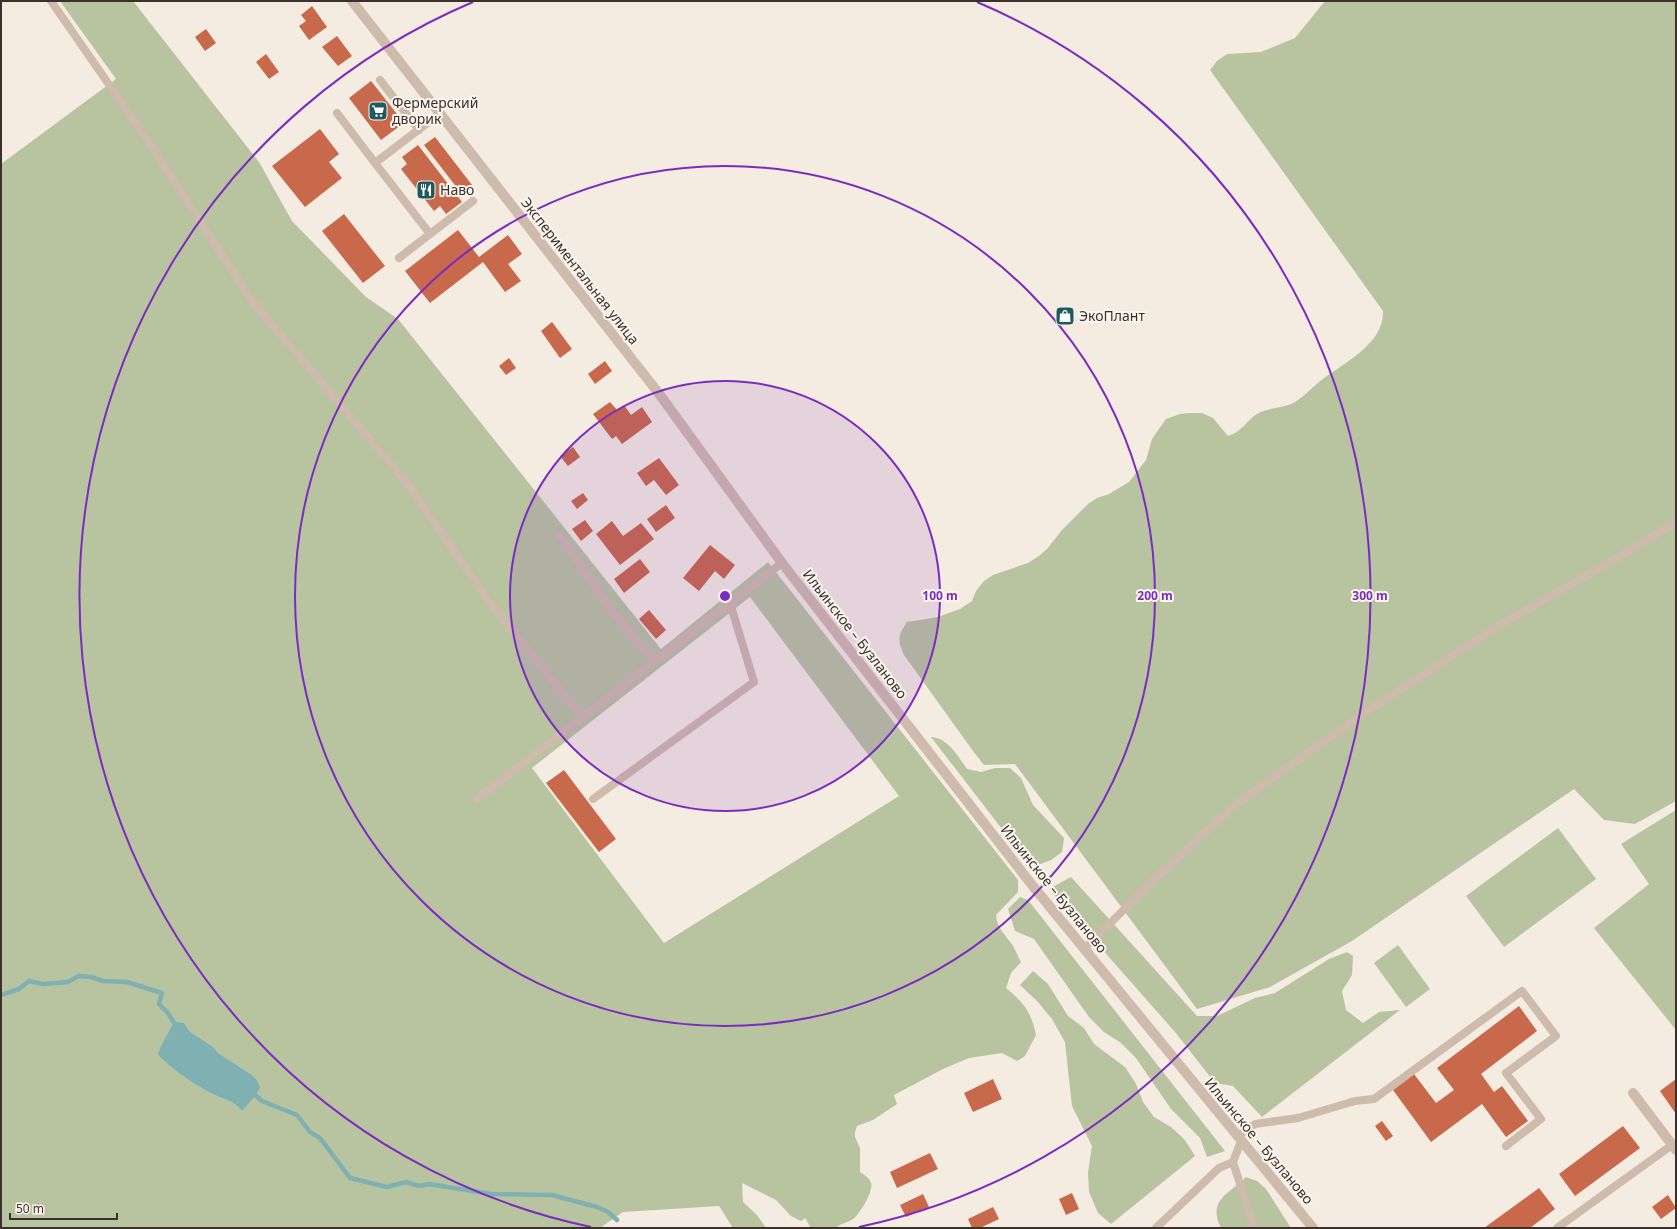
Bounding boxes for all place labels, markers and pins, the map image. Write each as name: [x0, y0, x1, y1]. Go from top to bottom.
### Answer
place label: Фермерский дворик: [392, 93, 478, 128]
supermarket icon: Фермерский дворик: [367, 100, 389, 122]
restaurant icon: Наво: [415, 179, 437, 201]
place label: Наво: [440, 180, 474, 199]
shop icon: ЭкоПлант: [1054, 305, 1076, 327]
place label: ЭкоПлант: [1079, 306, 1145, 325]
centre of rings: [718, 589, 732, 603]

